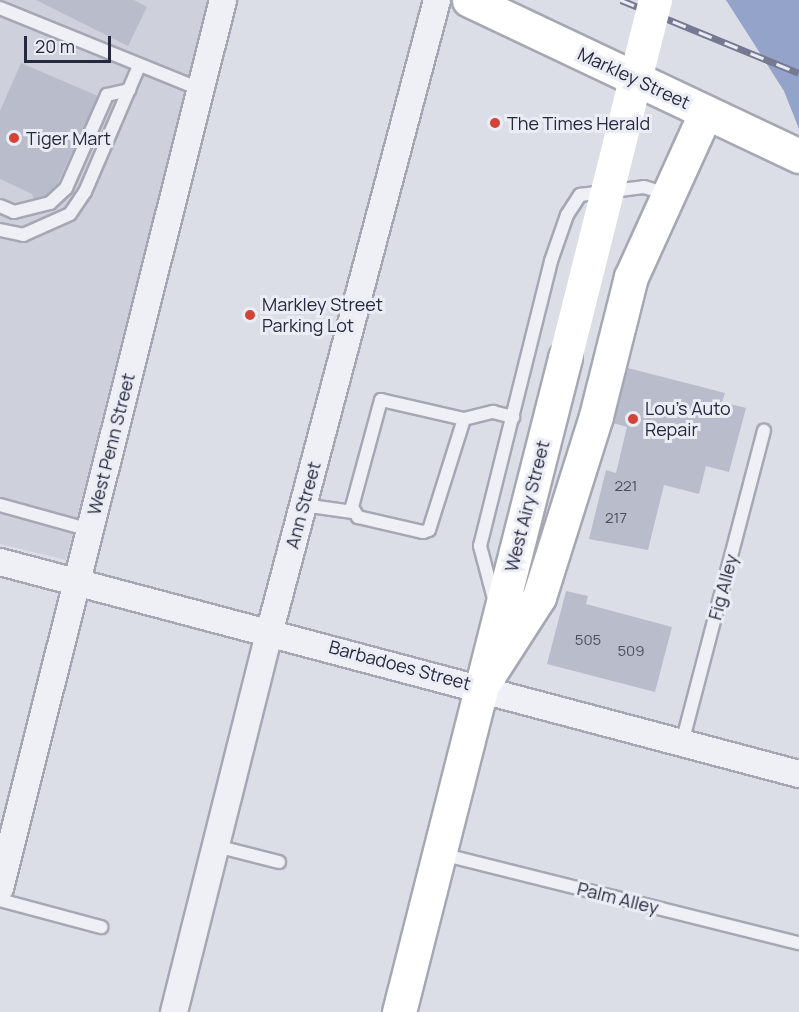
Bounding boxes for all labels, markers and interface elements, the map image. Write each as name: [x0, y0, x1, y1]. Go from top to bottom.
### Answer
scale bar: [27, 24, 114, 62]
text: 20 m: [35, 34, 75, 58]
street label: Markley Street: [575, 43, 693, 113]
place label: The Times Herald: [507, 112, 650, 134]
marker: The Times Herald: [488, 116, 502, 130]
place label: Tiger Mart: [26, 127, 111, 149]
marker: Tiger Mart: [7, 131, 21, 145]
place label: Markley Street Parking Lot: [262, 294, 383, 336]
marker: Markley Street Parking Lot: [243, 308, 257, 322]
street label: West Penn Street: [83, 371, 139, 517]
place label: Lou's Auto Repair: [645, 398, 731, 440]
marker: Lou's Auto Repair: [626, 412, 640, 426]
street label: West Airy Street: [500, 438, 554, 574]
street label: Ann Street: [281, 459, 325, 551]
house number: 221: [615, 477, 637, 495]
house number: 217: [605, 509, 627, 527]
street label: Fig Alley: [704, 552, 742, 622]
house number: 505: [575, 631, 601, 649]
street label: Barbadoes Street: [327, 636, 473, 694]
house number: 509: [617, 642, 645, 660]
street label: Palm Alley: [575, 877, 661, 919]

